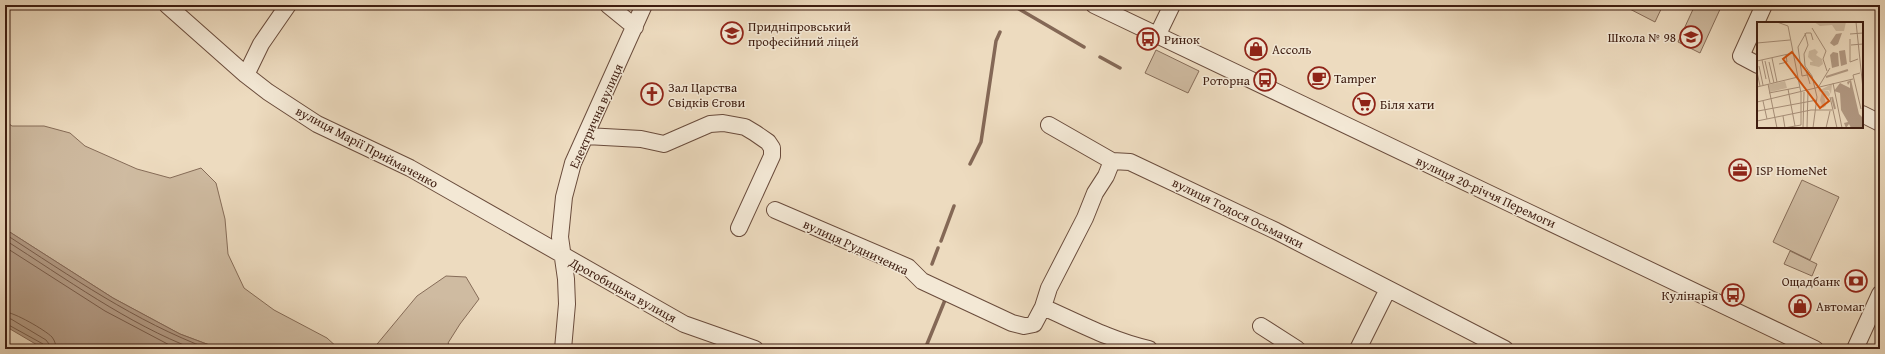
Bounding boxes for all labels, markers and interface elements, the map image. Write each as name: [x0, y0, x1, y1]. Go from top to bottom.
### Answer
place label: Придніпровський професійний ліцей: [748, 17, 859, 51]
school or university icon: Придніпровський професійний ліцей: [719, 20, 745, 46]
inset map: [1757, 22, 1863, 128]
school or university icon: Школа № 98: [1678, 24, 1704, 50]
bus stop icon: Ринок: [1135, 26, 1161, 52]
place label: Школа № 98: [1608, 28, 1676, 47]
place label: Ринок: [1164, 30, 1200, 49]
shop icon: Ассоль: [1243, 36, 1269, 62]
place label: Ассоль: [1272, 40, 1311, 59]
street label: Електрична вулиця: [564, 60, 628, 172]
cafe icon: Tamper: [1306, 65, 1332, 91]
bus stop icon: Роторна: [1252, 67, 1278, 93]
place label: Tamper: [1334, 69, 1377, 88]
place label: Роторна: [1203, 71, 1251, 90]
place label: Зал Царства Свідків Єгови: [668, 78, 745, 112]
church icon: Зал Царства Свідків Єгови: [639, 81, 665, 107]
supermarket icon: Біля хати: [1351, 91, 1377, 117]
place label: Біля хати: [1380, 95, 1435, 114]
street label: вулиця Марії Приймаченко: [292, 101, 442, 193]
street label: вулиця 20-річчя Перемоги: [1413, 151, 1559, 233]
office icon: ISP HomeNet: [1727, 157, 1753, 183]
place label: ISP HomeNet: [1756, 161, 1828, 180]
street label: вулиця Тодося Осьмачки: [1169, 173, 1307, 253]
street label: вулиця Рудниченка: [800, 214, 913, 280]
street label: Дрогобицька вулиця: [565, 252, 680, 328]
bank icon: Ощадбанк: [1843, 268, 1869, 294]
place label: Ощадбанк: [1782, 272, 1840, 291]
bus stop icon: Кулінарія: [1720, 282, 1746, 308]
place label: Кулінарія: [1662, 286, 1718, 305]
shop icon: Автомаг: [1787, 293, 1813, 319]
place label: Автомаг: [1816, 297, 1865, 316]

